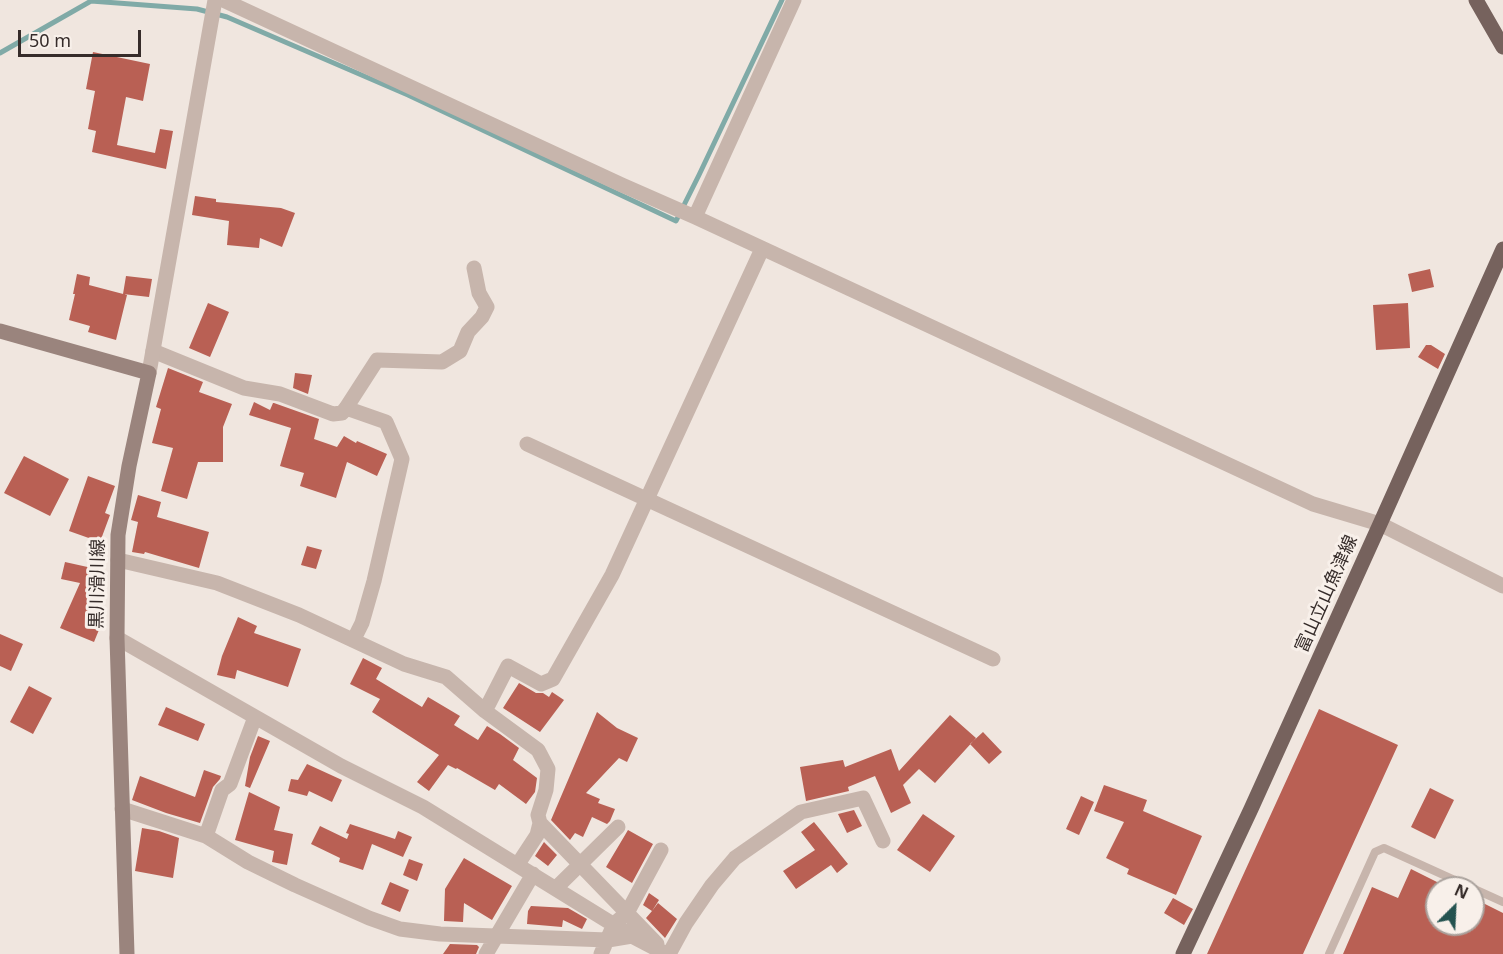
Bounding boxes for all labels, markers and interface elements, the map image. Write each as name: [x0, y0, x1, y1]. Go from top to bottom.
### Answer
scale bar: [21, 18, 144, 56]
text: 50 m: [29, 28, 71, 52]
street label: 富山立山魚津線: [1292, 532, 1362, 656]
street label: 黒川滑川線: [86, 539, 110, 629]
north arrow: [1425, 876, 1485, 936]
text: N: [1451, 879, 1472, 904]

